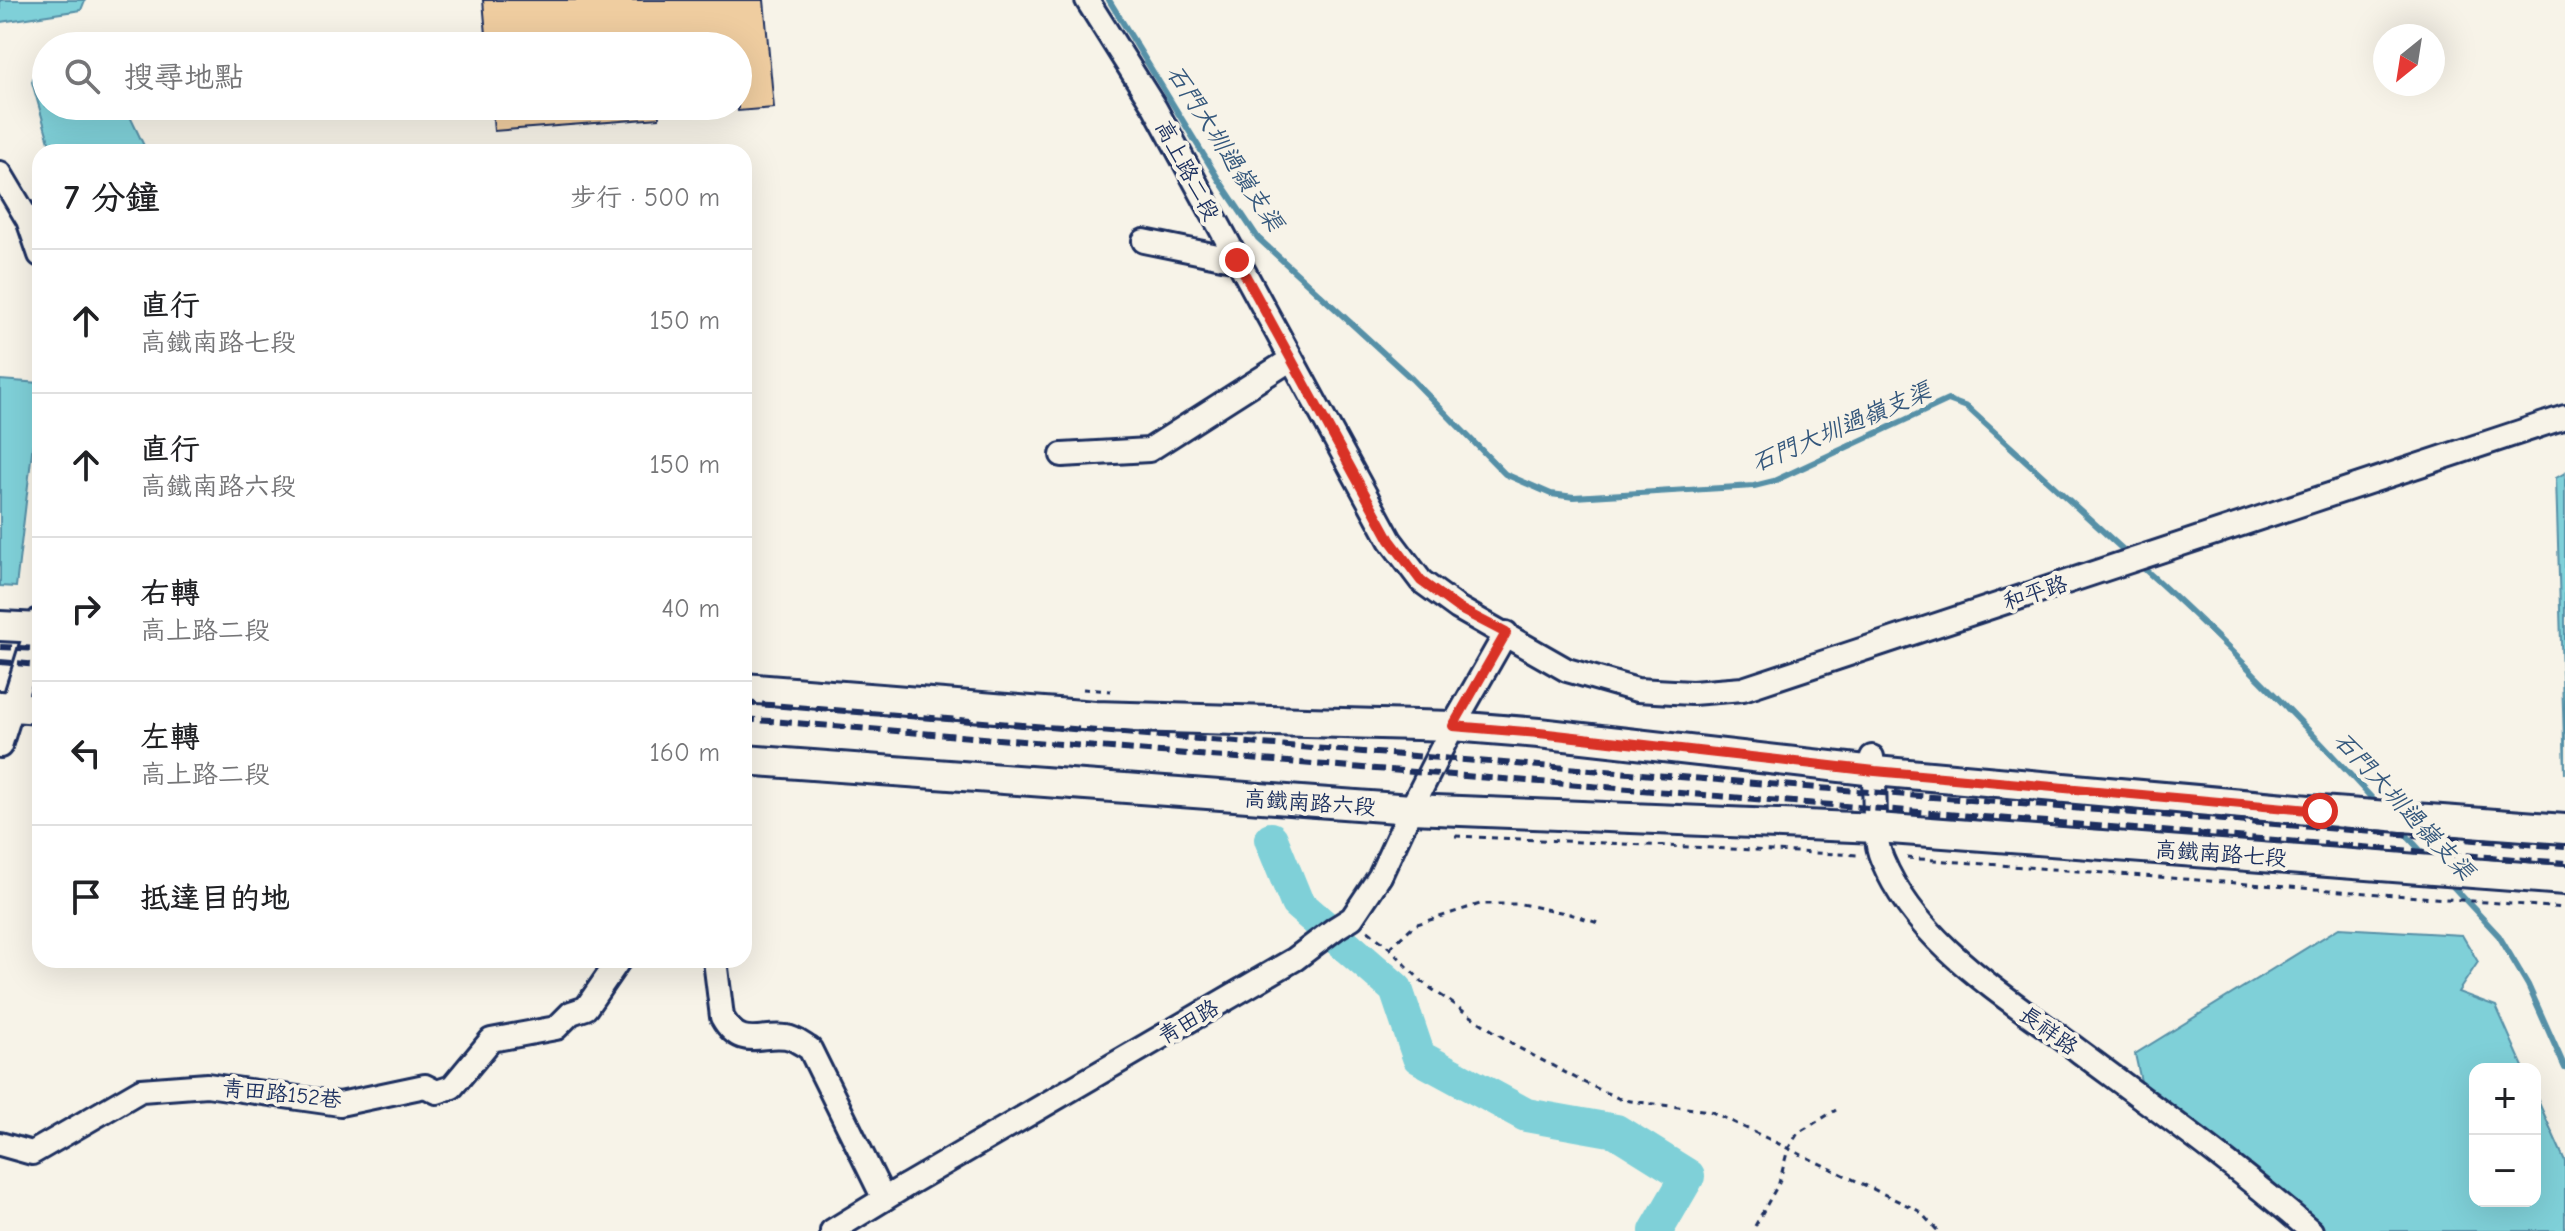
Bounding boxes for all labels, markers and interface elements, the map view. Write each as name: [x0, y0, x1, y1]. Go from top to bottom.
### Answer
north arrow: [2373, 24, 2445, 96]
search box: [32, 32, 752, 120]
icon: search: [60, 54, 104, 98]
text: 搜尋地點: [124, 60, 244, 95]
water label: 石門大圳過嶺支渠: [1161, 60, 1290, 238]
street label: 高上路二段: [1150, 116, 1224, 225]
text: 7 分鐘: [64, 178, 159, 218]
text: 步行 · 500 m: [570, 183, 720, 213]
route end: [1219, 242, 1255, 278]
text: 直行: [140, 288, 200, 323]
icon: ahead: [64, 299, 108, 343]
text: 150 m: [650, 306, 720, 336]
text: 高鐵南路七段: [140, 328, 296, 358]
water label: 石門大圳過嶺支渠: [1747, 376, 1937, 477]
text: 直行: [140, 432, 200, 467]
icon: ahead: [64, 443, 108, 487]
text: 150 m: [650, 450, 720, 480]
text: 高鐵南路六段: [140, 472, 296, 502]
street label: 和平路: [2000, 570, 2071, 616]
text: 右轉: [140, 576, 200, 611]
icon: right: [64, 587, 108, 631]
text: 40 m: [661, 594, 720, 624]
text: 高上路二段: [140, 616, 270, 646]
text: 左轉: [140, 720, 200, 755]
water label: 石門大圳過嶺支渠: [2328, 726, 2481, 887]
icon: left: [64, 731, 108, 775]
text: 160 m: [650, 738, 720, 768]
text: 高上路二段: [140, 760, 270, 790]
street label: 高鐵南路六段: [1243, 785, 1377, 821]
route start: [2302, 793, 2338, 829]
street label: 高鐵南路七段: [2154, 836, 2288, 872]
icon: arrive: [64, 875, 108, 919]
text: 抵達目的地: [140, 881, 290, 916]
street label: 青田路: [1153, 994, 1224, 1050]
street label: 長祥路: [2014, 1001, 2083, 1061]
map controls: [2469, 1063, 2541, 1207]
button: +: [2469, 1063, 2541, 1135]
street label: 青田路152巷: [221, 1075, 343, 1113]
button: −: [2469, 1135, 2541, 1207]

